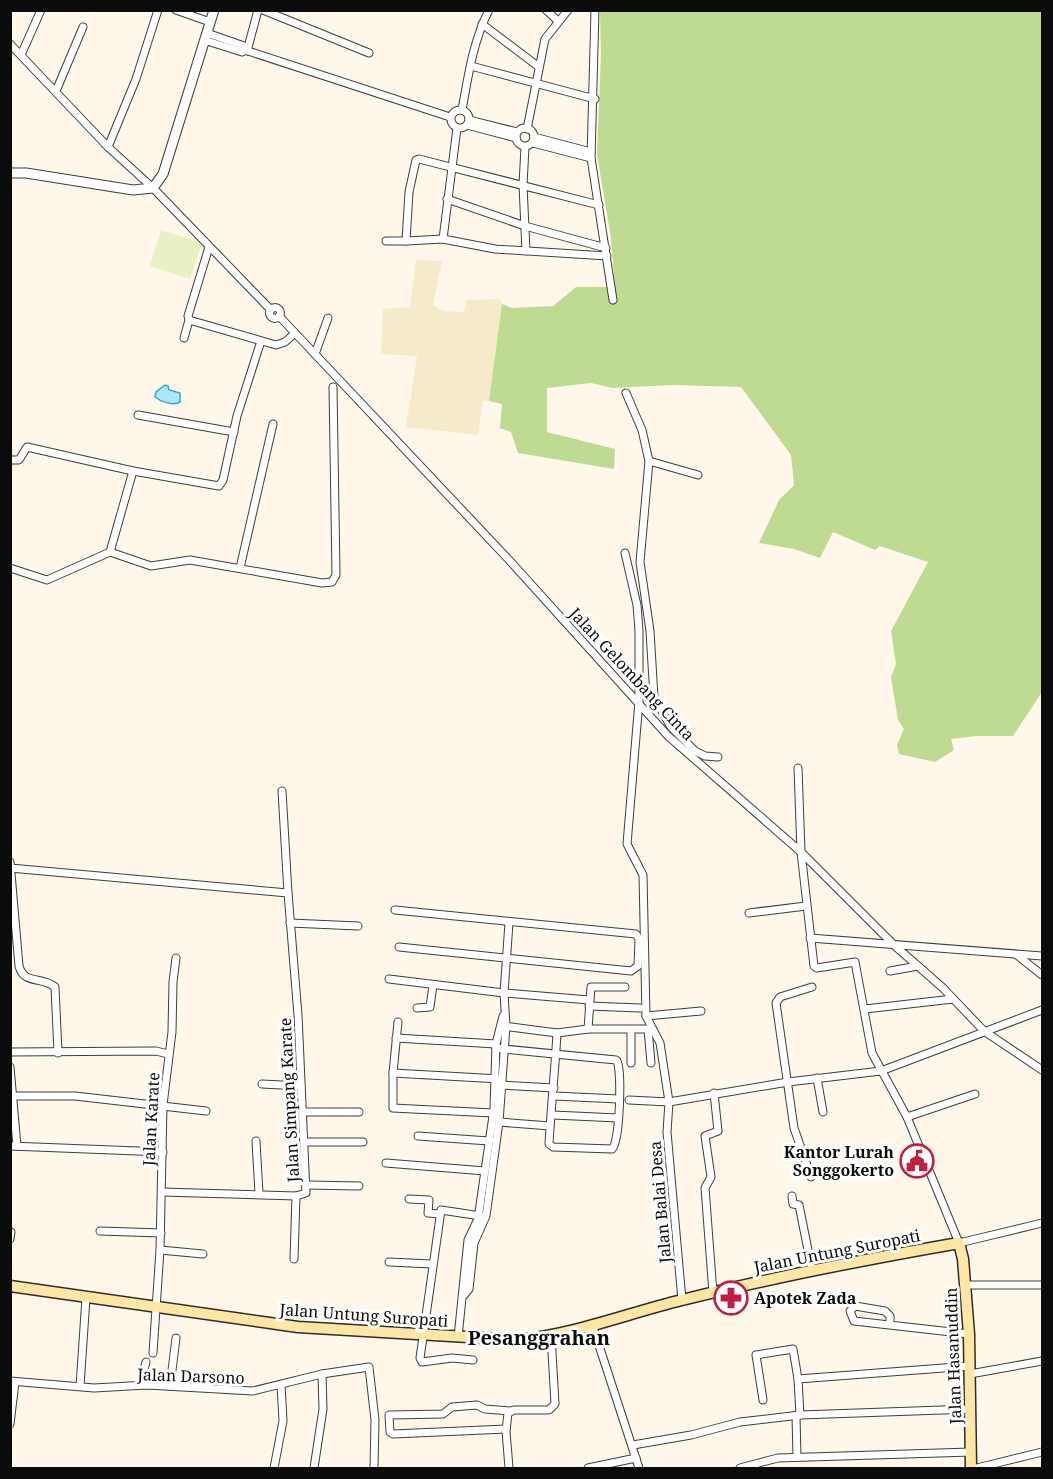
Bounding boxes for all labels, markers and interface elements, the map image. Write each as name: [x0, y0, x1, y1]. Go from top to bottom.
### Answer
street label: Jalan Gelombang Cinta: [564, 602, 699, 745]
street label: Jalan Simpang Karate: [274, 1017, 304, 1184]
street label: Jalan Karate: [138, 1072, 164, 1167]
street label: Jalan Balai Desa: [644, 1140, 676, 1265]
place label: Kantor Lurah Songgokerto: [784, 1141, 894, 1181]
public building icon: Kantor Lurah Songgokerto: [899, 1143, 935, 1179]
street label: Jalan Untung Suropati: [751, 1224, 922, 1278]
pharmacy icon: Apotek Zada: [713, 1280, 749, 1316]
place label: Apotek Zada: [754, 1287, 857, 1309]
street label: Jalan Hasanuddin: [940, 1287, 966, 1426]
street label: Jalan Untung Suropati: [278, 1298, 449, 1332]
district label: Pesanggrahan: [468, 1324, 610, 1351]
street label: Jalan Darsono: [136, 1363, 245, 1389]

